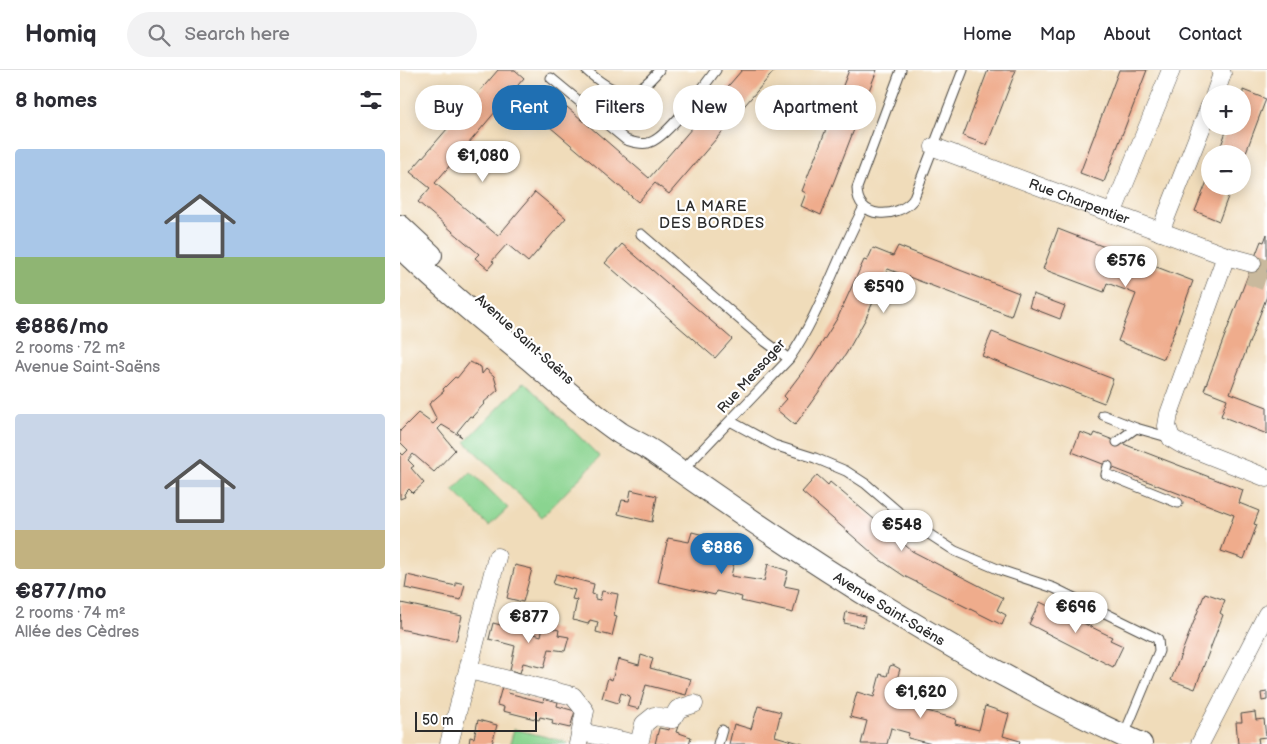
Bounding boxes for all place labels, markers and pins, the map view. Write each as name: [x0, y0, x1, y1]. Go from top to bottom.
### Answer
pin: €1,080: [442, 140, 524, 183]
pin: €576: [1096, 246, 1156, 288]
pin: €590: [854, 272, 914, 314]
pin: €548: [872, 510, 932, 552]
pin: €886: [692, 532, 752, 575]
pin: €696: [1046, 592, 1106, 634]
pin: €877: [499, 602, 559, 644]
pin: €1,620: [880, 676, 962, 719]

